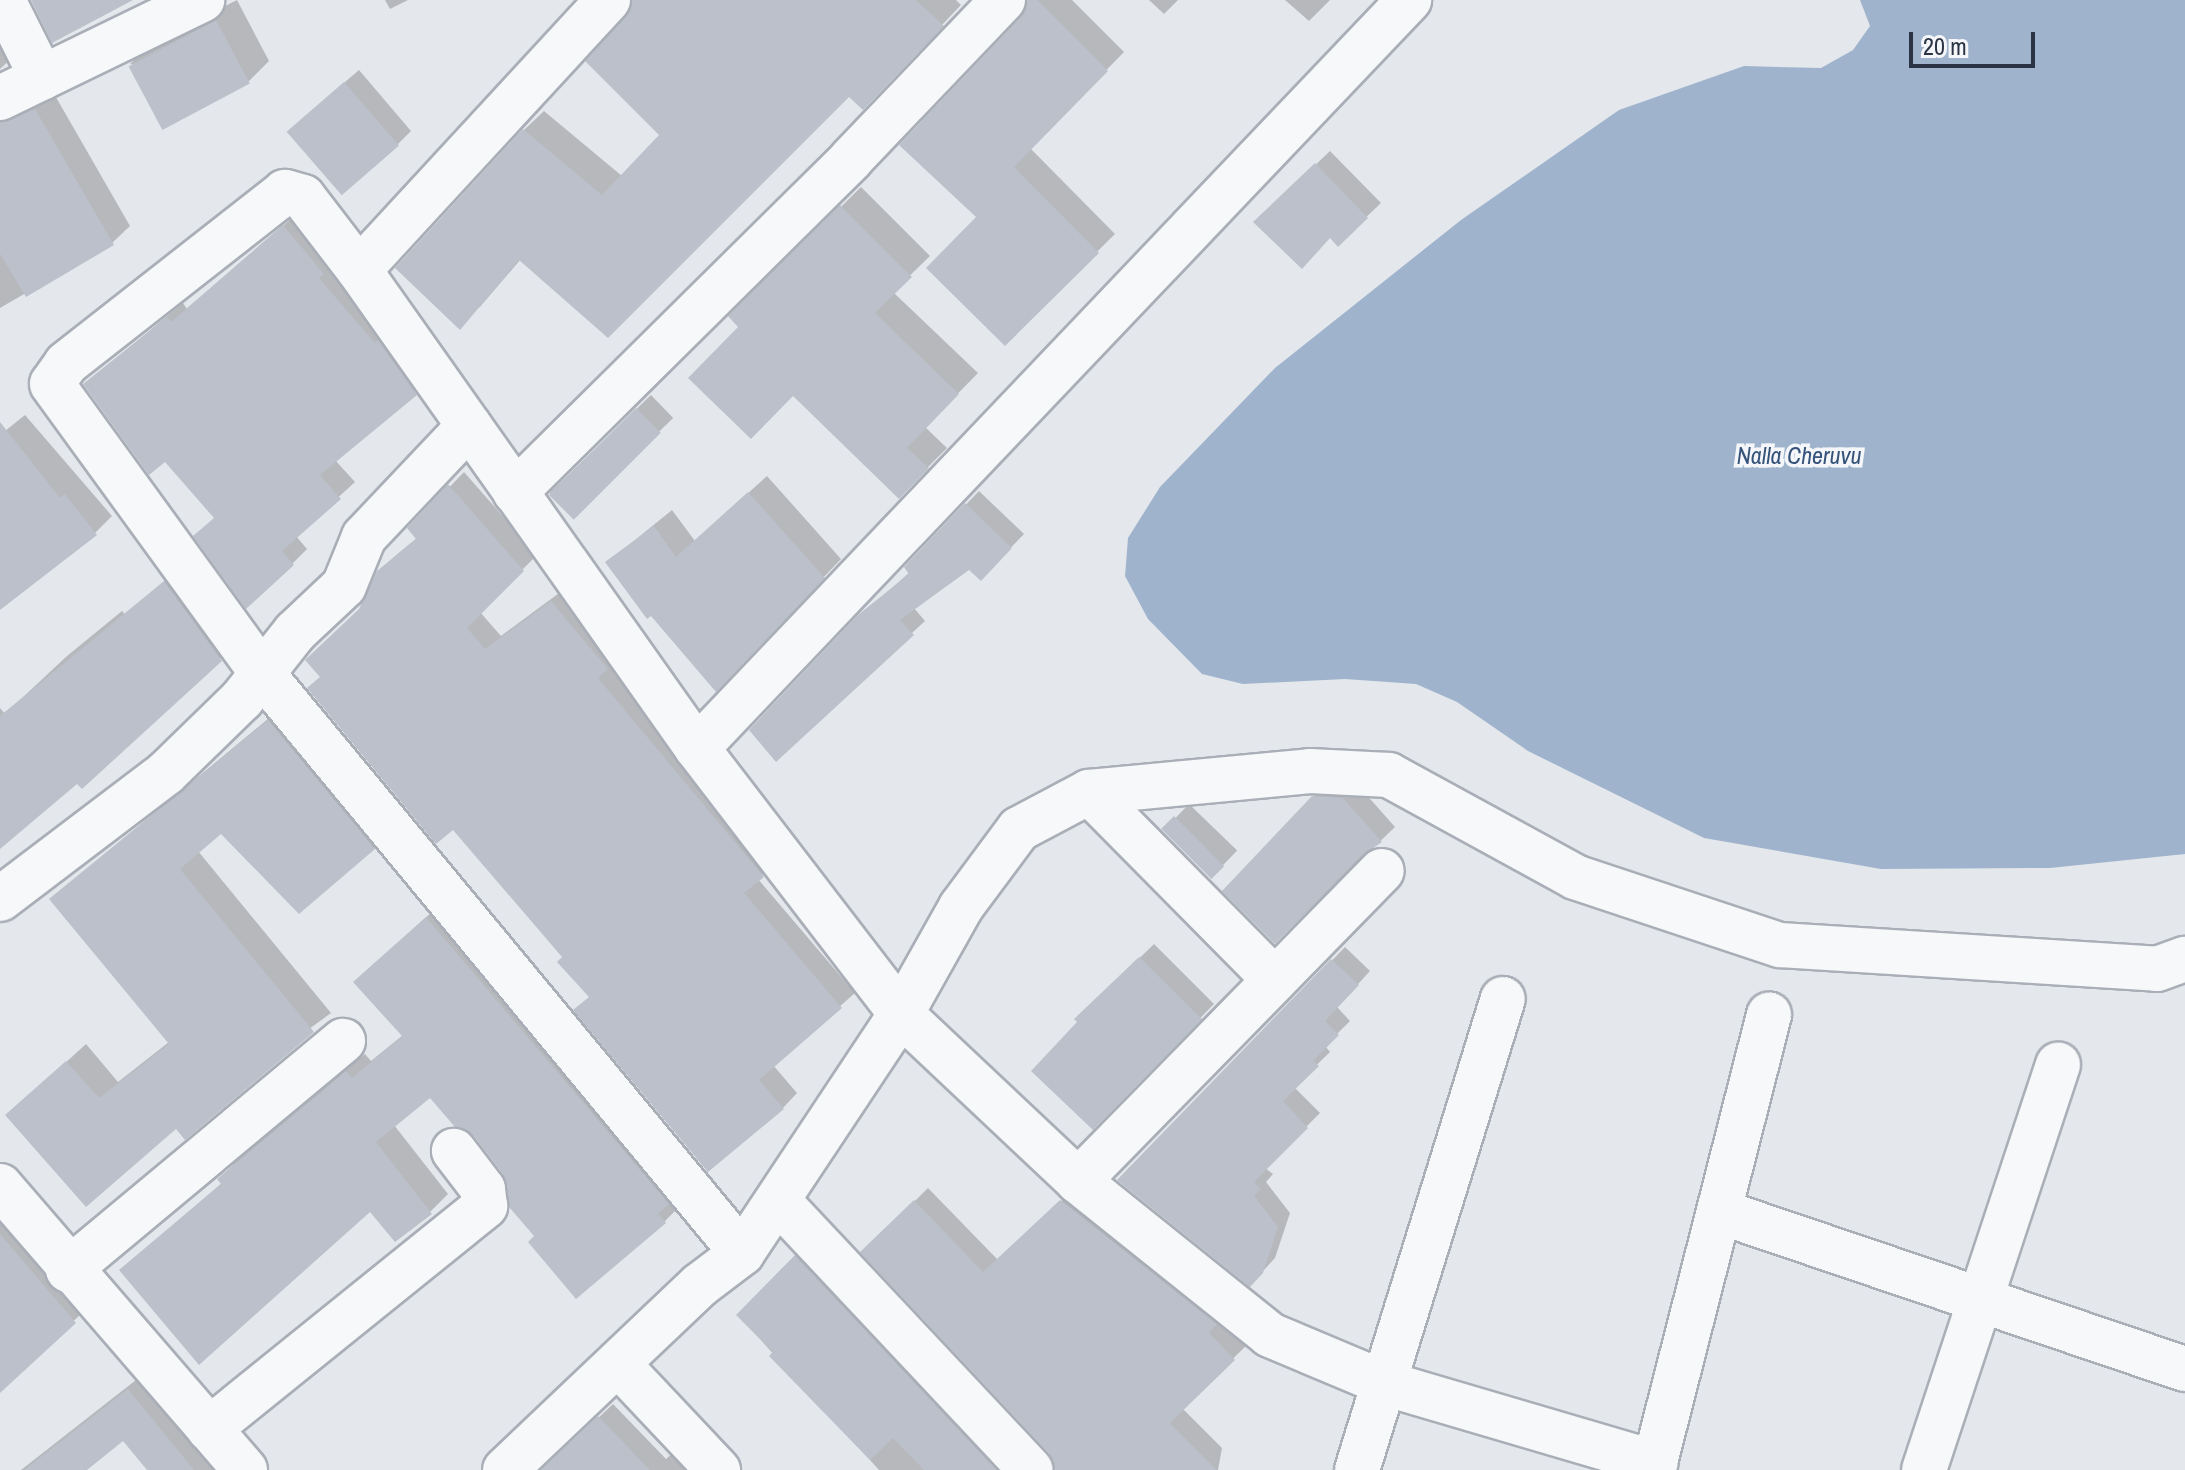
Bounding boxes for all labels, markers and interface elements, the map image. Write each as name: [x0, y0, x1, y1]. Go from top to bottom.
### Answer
scale bar: [1913, 16, 2039, 66]
text: 20 m: [1923, 30, 1967, 62]
water label: Nalla Cheruvu: [1737, 442, 1861, 470]

